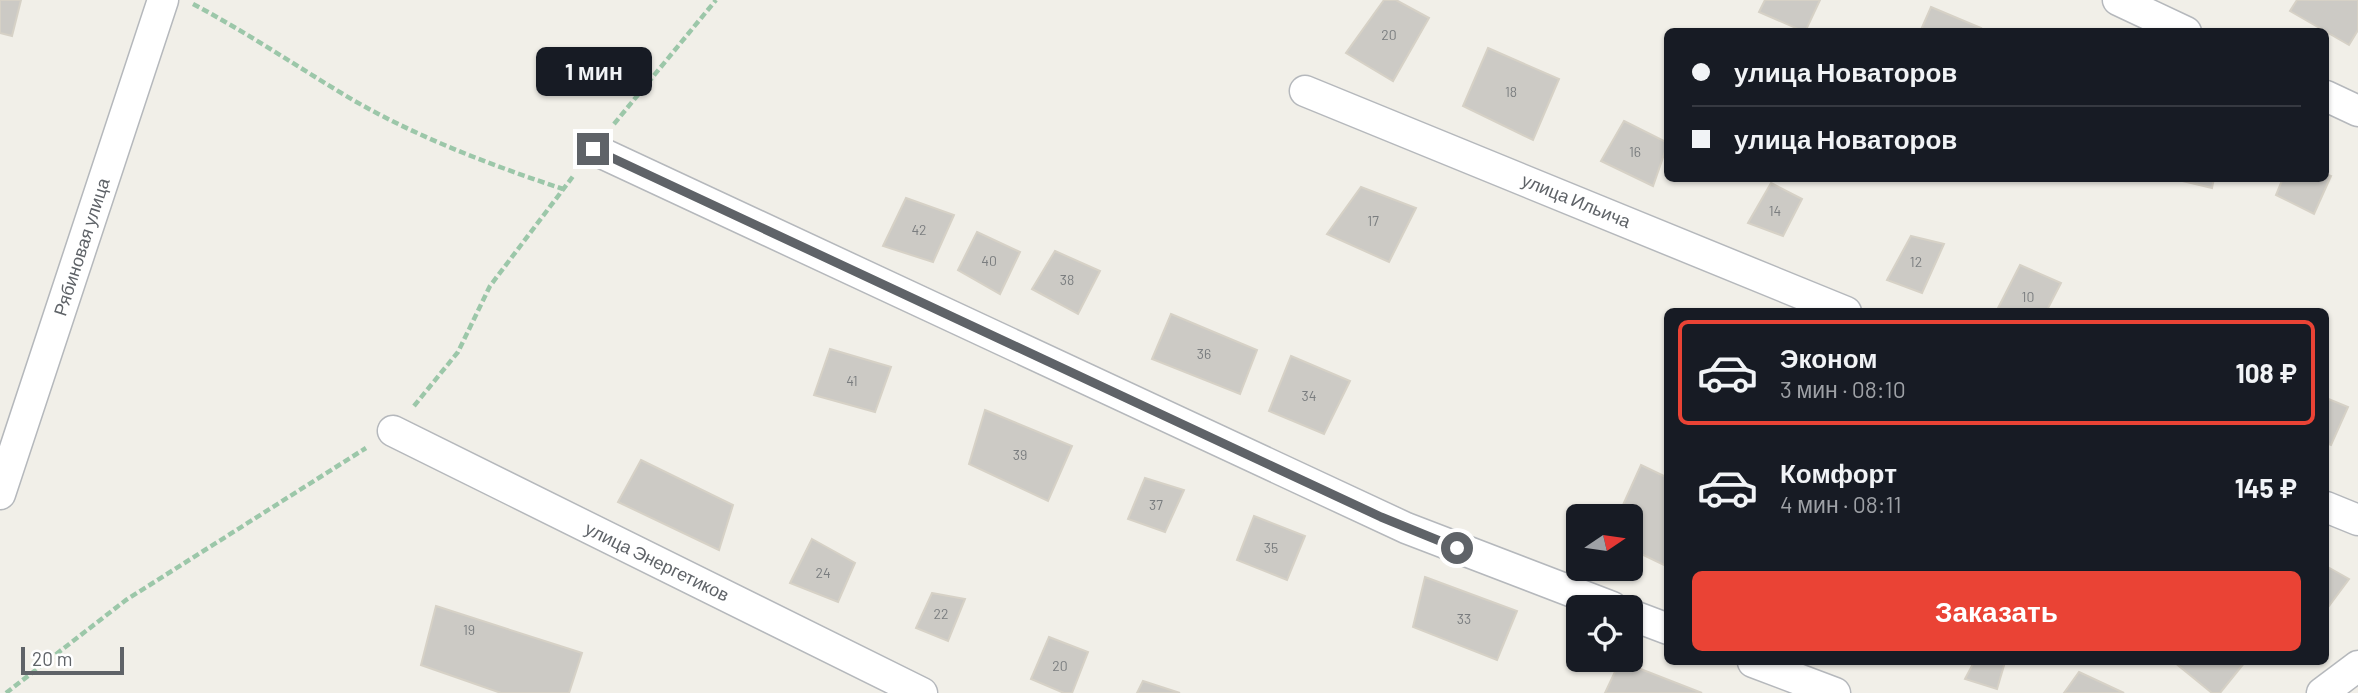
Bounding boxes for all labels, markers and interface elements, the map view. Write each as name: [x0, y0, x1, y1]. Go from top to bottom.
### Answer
house number: 20: [1381, 26, 1397, 43]
callout: 1 мин: [535, 47, 651, 96]
text: улица Новаторов: [1734, 56, 1957, 87]
text: 1 мин: [565, 57, 623, 85]
house number: 18: [1505, 83, 1517, 100]
text: улица Новаторов: [1734, 123, 1957, 154]
route end: [577, 133, 609, 165]
house number: 16: [1629, 143, 1641, 160]
street label: улица Ильича: [1519, 168, 1635, 232]
street label: Рябиновая улица: [48, 174, 114, 318]
house number: 14: [1769, 202, 1781, 219]
house number: 17: [1367, 212, 1379, 229]
house number: 42: [911, 221, 927, 238]
house number: 40: [981, 252, 997, 269]
house number: 12: [1910, 253, 1922, 270]
house number: 38: [1060, 271, 1074, 288]
house number: 10: [2022, 288, 2034, 305]
icon: car: [1696, 341, 1759, 404]
text: Эконом: [1780, 342, 1878, 373]
house number: 36: [1197, 345, 1211, 362]
text: 108 ₽: [2235, 357, 2297, 388]
house number: 41: [846, 372, 858, 389]
text: 3 мин · 08:10: [1780, 375, 1906, 403]
house number: 34: [1302, 387, 1316, 404]
house number: 39: [1013, 446, 1027, 463]
icon: car: [1696, 456, 1759, 519]
text: Комфорт: [1780, 457, 1897, 488]
text: 145 ₽: [2235, 472, 2297, 503]
text: 4 мин · 08:11: [1780, 490, 1902, 518]
house number: 37: [1149, 496, 1163, 513]
north arrow: [1566, 504, 1643, 581]
map controls: [1566, 504, 1643, 672]
street label: улица Энергетиков: [582, 517, 733, 606]
route start: [1441, 532, 1473, 564]
house number: 35: [1264, 539, 1278, 556]
house number: 24: [815, 564, 831, 581]
button: Заказать: [1692, 571, 2301, 651]
button: locate: [1566, 595, 1643, 672]
house number: 22: [933, 605, 949, 622]
house number: 33: [1457, 610, 1471, 627]
house number: 19: [463, 621, 475, 638]
scale bar: [21, 644, 124, 676]
text: 20 m: [32, 647, 72, 670]
house number: 20: [1052, 657, 1068, 674]

